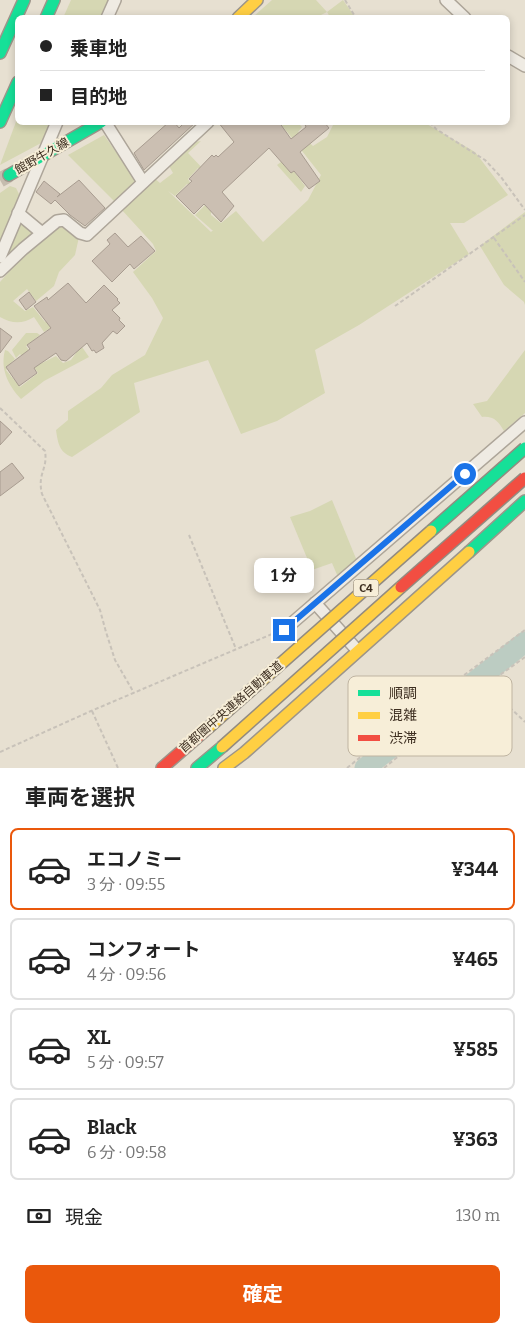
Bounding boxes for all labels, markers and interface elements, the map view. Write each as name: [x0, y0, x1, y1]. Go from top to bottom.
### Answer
text: 乗車地: [70, 37, 127, 60]
text: 目的地: [70, 85, 127, 108]
street label: 館野牛久線: [13, 135, 71, 177]
route start: [454, 463, 476, 485]
callout: 1 分: [254, 558, 314, 592]
text: 1 分: [271, 566, 297, 585]
road number: C4: [354, 580, 378, 596]
route end: [273, 619, 295, 641]
street label: 首都圏中央連絡自動車道: [177, 658, 285, 756]
legend: [348, 676, 512, 756]
text: 順調: [389, 685, 417, 702]
text: 混雑: [389, 707, 417, 724]
text: 渋滞: [389, 730, 417, 747]
text: 車両を選択: [25, 784, 135, 811]
icon: car: [27, 847, 72, 892]
text: エコノミー: [87, 848, 182, 871]
text: ¥344: [451, 858, 498, 881]
text: 3 分 · 09:55: [87, 875, 165, 894]
icon: car: [27, 937, 72, 982]
text: コンフォート: [87, 938, 200, 961]
text: ¥465: [452, 948, 498, 971]
text: 4 分 · 09:56: [87, 965, 166, 984]
text: XL: [87, 1026, 111, 1049]
icon: car: [27, 1027, 72, 1072]
text: ¥585: [453, 1038, 498, 1061]
text: 5 分 · 09:57: [87, 1053, 164, 1072]
text: Black: [87, 1116, 137, 1139]
icon: car: [27, 1117, 72, 1162]
text: ¥363: [452, 1128, 498, 1151]
text: 6 分 · 09:58: [87, 1143, 167, 1162]
icon: cash: [25, 1202, 53, 1230]
text: 現金: [65, 1206, 103, 1229]
text: 130 m: [456, 1206, 500, 1225]
button: 確定: [25, 1265, 500, 1323]

